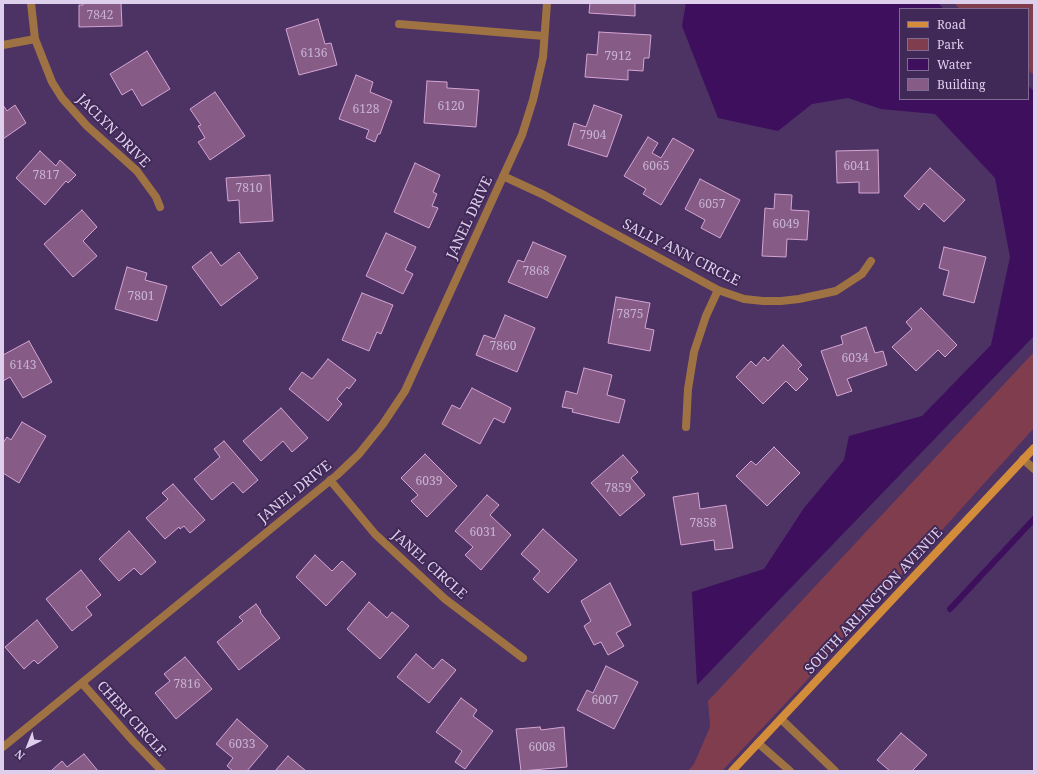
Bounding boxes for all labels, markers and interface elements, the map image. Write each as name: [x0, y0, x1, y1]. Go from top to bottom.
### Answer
legend: [899, 8, 1029, 100]
house number: 7842: [87, 9, 113, 23]
text: Road: [937, 16, 966, 33]
text: Park: [937, 36, 964, 53]
house number: 6136: [301, 47, 327, 61]
house number: 7912: [605, 50, 631, 64]
text: Water: [937, 56, 972, 73]
text: Building: [937, 76, 985, 93]
street label: JACLYN DRIVE: [73, 91, 153, 171]
house number: 6120: [438, 100, 464, 114]
house number: 6128: [353, 103, 379, 117]
house number: 7904: [580, 129, 606, 143]
house number: 6065: [643, 160, 669, 174]
house number: 6041: [844, 160, 870, 174]
house number: 7817: [33, 169, 59, 183]
street label: JANEL DRIVE: [444, 174, 496, 262]
house number: 7810: [236, 182, 262, 196]
house number: 6057: [699, 198, 725, 212]
street label: SALLY ANN CIRCLE: [619, 216, 743, 290]
house number: 6049: [773, 218, 799, 232]
house number: 7868: [523, 265, 549, 279]
house number: 7801: [128, 290, 154, 304]
house number: 7875: [617, 308, 643, 322]
house number: 7860: [490, 340, 516, 354]
house number: 6034: [842, 352, 868, 366]
house number: 6143: [10, 359, 36, 373]
street label: JANEL DRIVE: [255, 457, 335, 527]
house number: 6039: [416, 475, 442, 489]
house number: 7859: [605, 482, 631, 496]
house number: 7858: [690, 517, 716, 531]
street label: SOUTH ARLINGTON AVENUE: [802, 524, 946, 678]
house number: 6031: [470, 526, 496, 540]
street label: JANEL CIRCLE: [388, 527, 470, 603]
street label: CHERI CIRCLE: [93, 678, 169, 760]
house number: 7816: [174, 678, 200, 692]
house number: 6007: [592, 694, 618, 708]
north arrow: [8, 726, 48, 766]
house number: 6033: [229, 738, 255, 752]
house number: 6008: [529, 741, 555, 755]
text: N: [11, 747, 28, 764]

